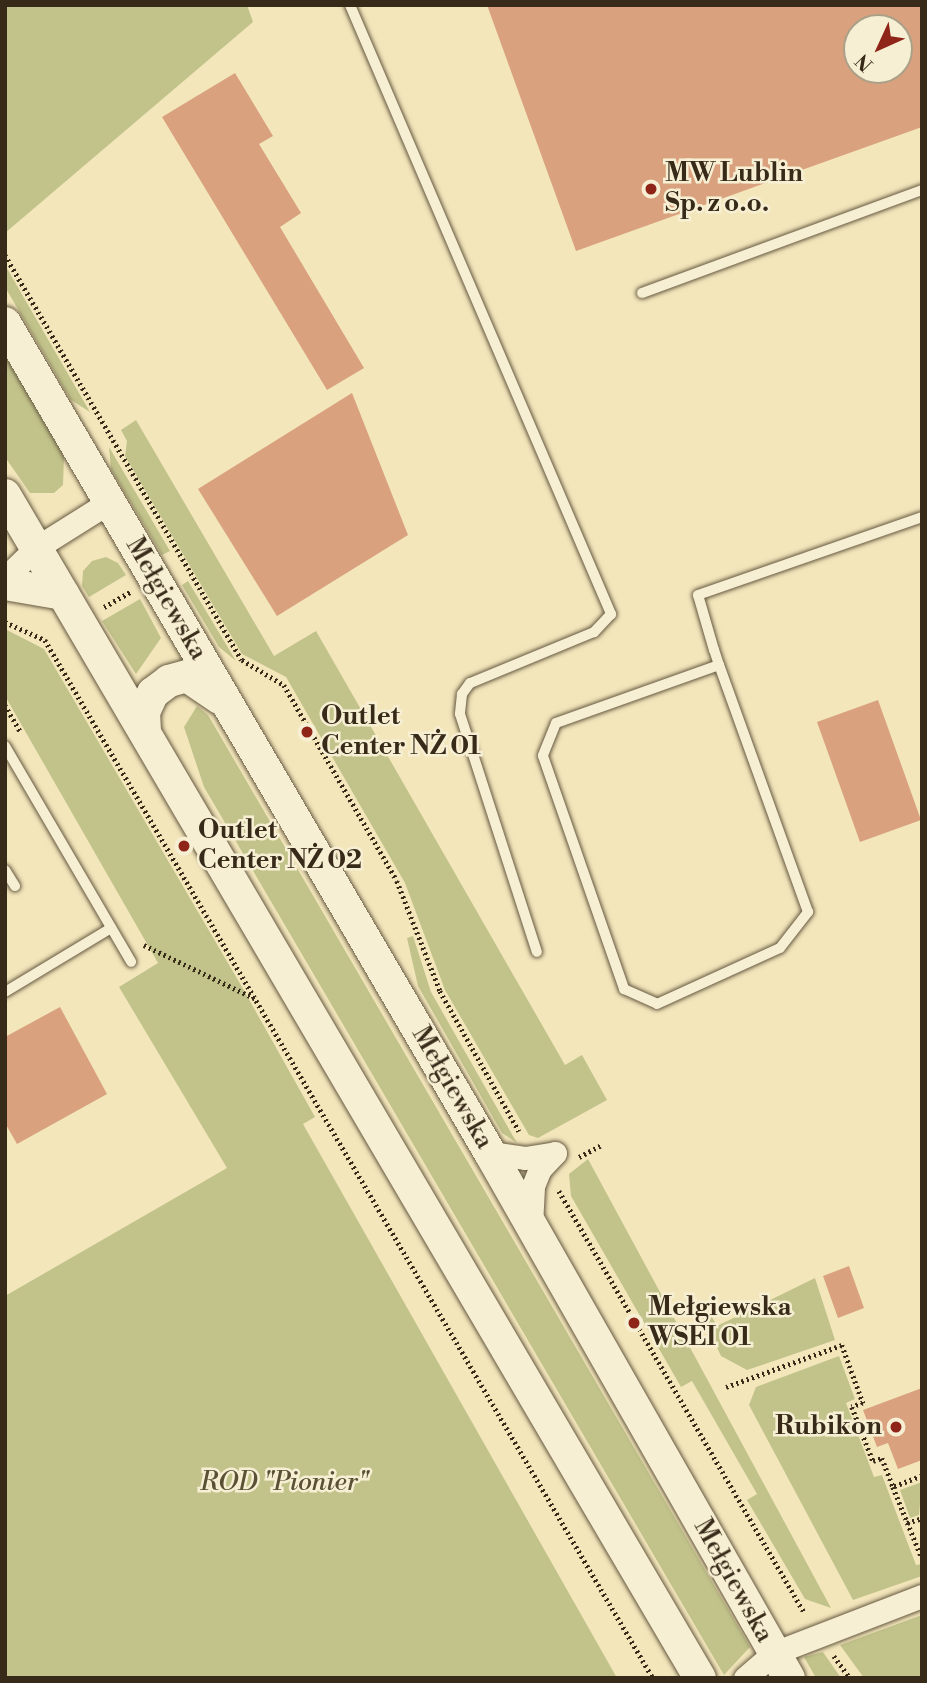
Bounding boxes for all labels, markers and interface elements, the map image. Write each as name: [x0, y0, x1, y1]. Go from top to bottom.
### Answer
north arrow: [843, 14, 913, 84]
text: N: [851, 49, 878, 76]
place label: MW Lublin Sp. z o.o.: [665, 158, 803, 220]
marker: MW Lublin Sp. z o.o.: [643, 181, 659, 197]
street label: Mełgiewska: [118, 532, 214, 666]
place label: Outlet Center NŻ 01: [321, 701, 481, 762]
marker: Outlet Center NŻ 01: [299, 724, 315, 740]
place label: Outlet Center NŻ 02: [198, 815, 362, 876]
marker: Outlet Center NŻ 02: [176, 838, 192, 854]
street label: Mełgiewska: [404, 1021, 500, 1155]
place label: Mełgiewska WSEI 01: [648, 1292, 792, 1354]
marker: Mełgiewska WSEI 01: [626, 1315, 642, 1331]
place label: Rubikon: [775, 1411, 882, 1443]
marker: Rubikon: [888, 1419, 904, 1435]
park label: ROD "Pionier": [200, 1467, 368, 1499]
street label: Mełgiewska: [686, 1514, 780, 1648]

